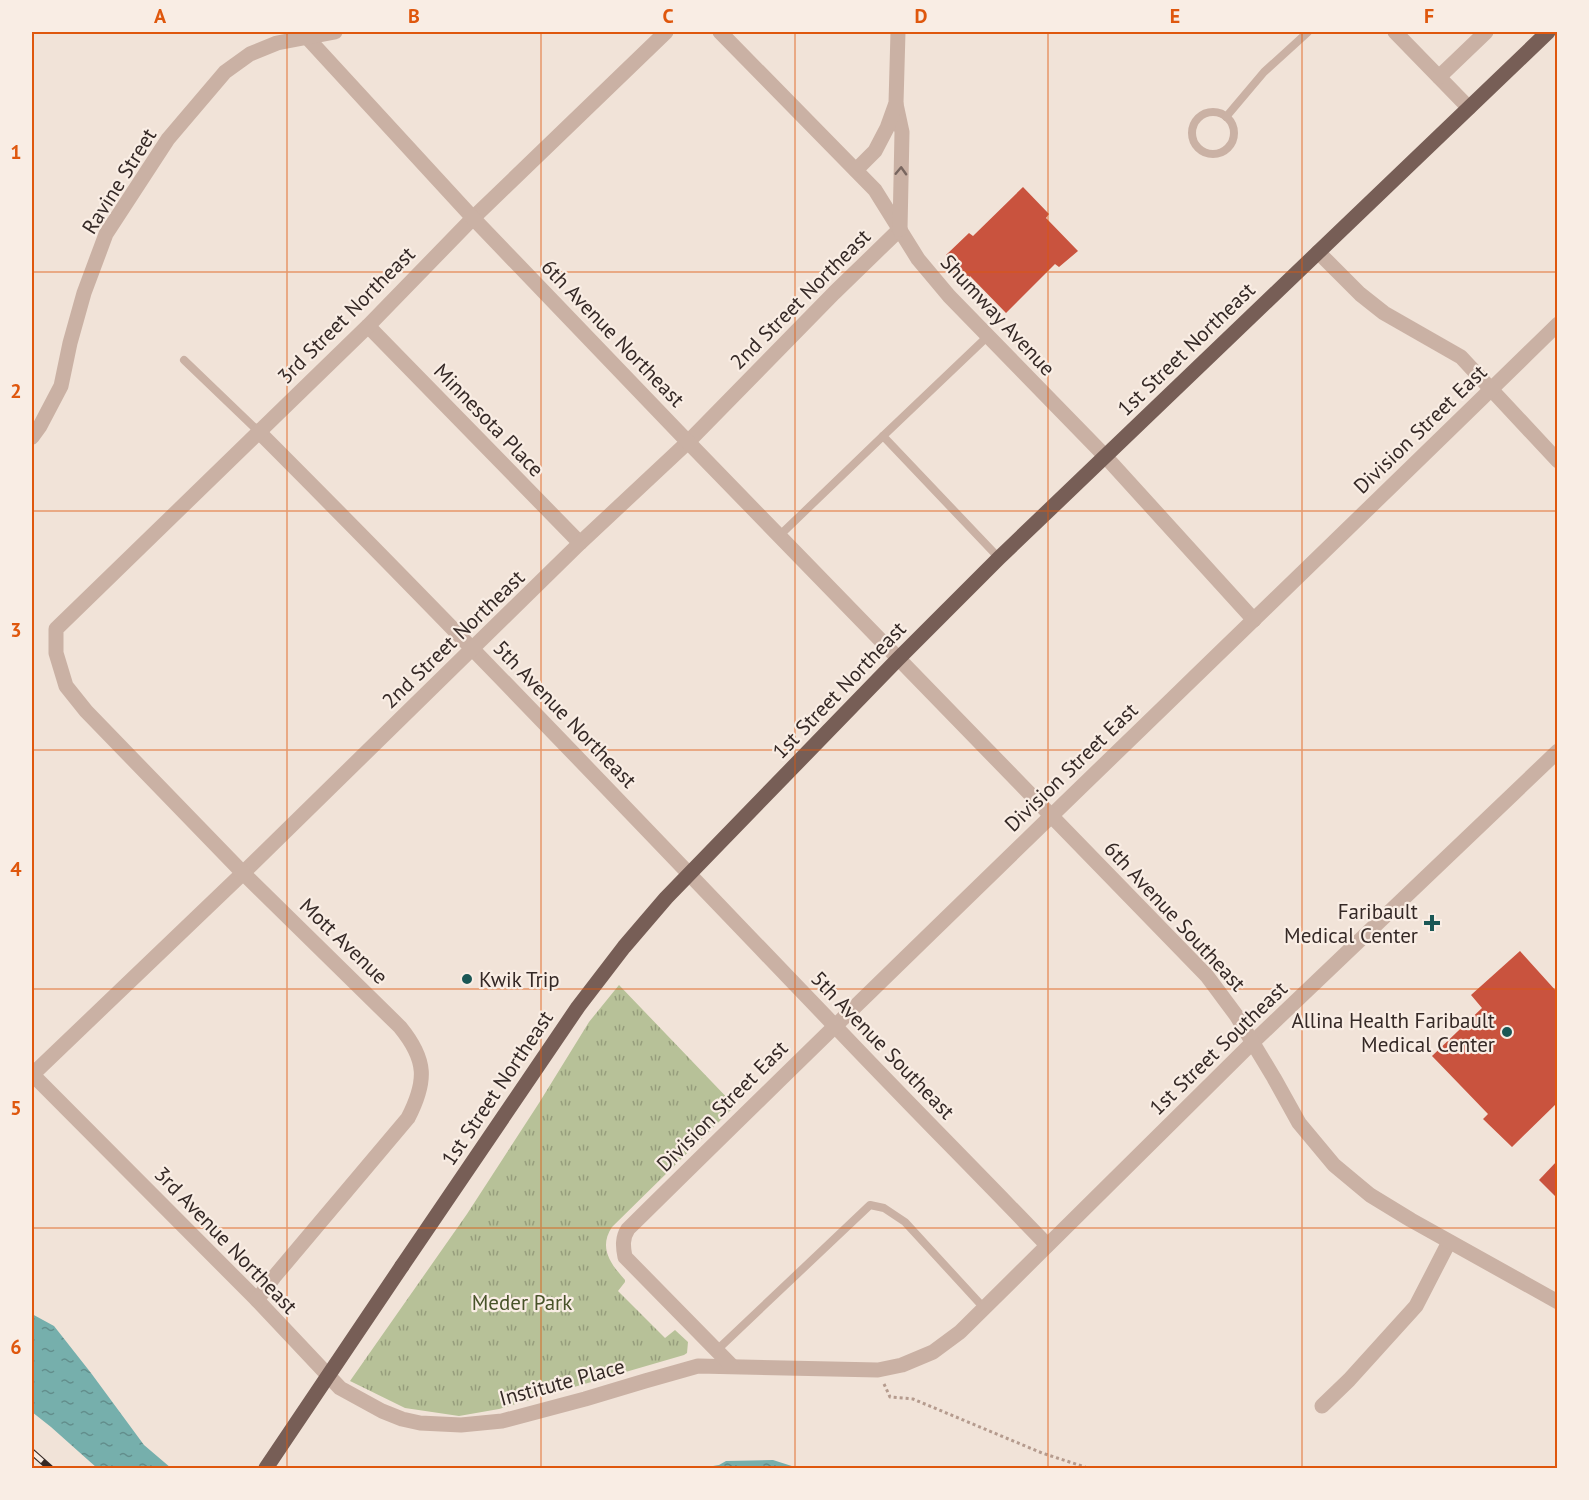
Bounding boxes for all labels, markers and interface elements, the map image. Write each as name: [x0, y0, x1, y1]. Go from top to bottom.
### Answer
text: A: [154, 3, 167, 29]
text: B: [408, 3, 420, 29]
text: C: [662, 3, 674, 29]
text: D: [915, 3, 928, 29]
text: E: [1170, 3, 1180, 29]
text: F: [1424, 3, 1434, 29]
street label: Ravine Street: [76, 123, 162, 239]
text: 1: [10, 139, 22, 165]
one-way arrow: [895, 166, 907, 175]
street label: 2nd Street Northeast: [724, 223, 876, 375]
street label: 3rd Street Northeast: [272, 241, 420, 389]
street label: Shumway Avenue: [935, 249, 1061, 381]
street label: 6th Avenue Northeast: [536, 253, 690, 413]
street label: 1st Street Northeast: [1111, 276, 1261, 422]
street label: Minnesota Place: [428, 358, 550, 482]
street label: Division Street East: [1348, 359, 1492, 499]
text: 2: [10, 378, 22, 404]
street label: 2nd Street Northeast: [376, 564, 530, 714]
street label: 1st Street Northeast: [766, 615, 912, 765]
text: 3: [10, 617, 22, 643]
street label: 5th Avenue Northeast: [488, 634, 642, 794]
street label: Division Street East: [999, 697, 1143, 837]
street label: 6th Avenue Southeast: [1098, 835, 1252, 997]
text: 4: [10, 856, 22, 882]
street label: Mott Avenue: [294, 892, 394, 990]
place label: Faribault Medical Center: [1284, 898, 1418, 949]
marker: Faribault Medical Center: [1423, 914, 1441, 932]
street label: 5th Avenue Southeast: [805, 965, 961, 1125]
place label: Kwik Trip: [479, 966, 560, 993]
marker: Kwik Trip: [460, 972, 474, 986]
street label: 1st Street Southeast: [1143, 975, 1293, 1121]
street label: 1st Street Northeast: [435, 1005, 559, 1171]
place label: Allina Health Faribault Medical Center: [1291, 1007, 1495, 1058]
marker: Allina Health Faribault Medical Center: [1500, 1025, 1514, 1039]
street label: Division Street East: [651, 1035, 793, 1177]
text: 5: [10, 1095, 22, 1121]
street label: 3rd Avenue Northeast: [149, 1161, 303, 1319]
park label: Meder Park: [472, 1289, 572, 1316]
text: 6: [10, 1334, 22, 1360]
street label: Institute Place: [496, 1352, 628, 1412]

